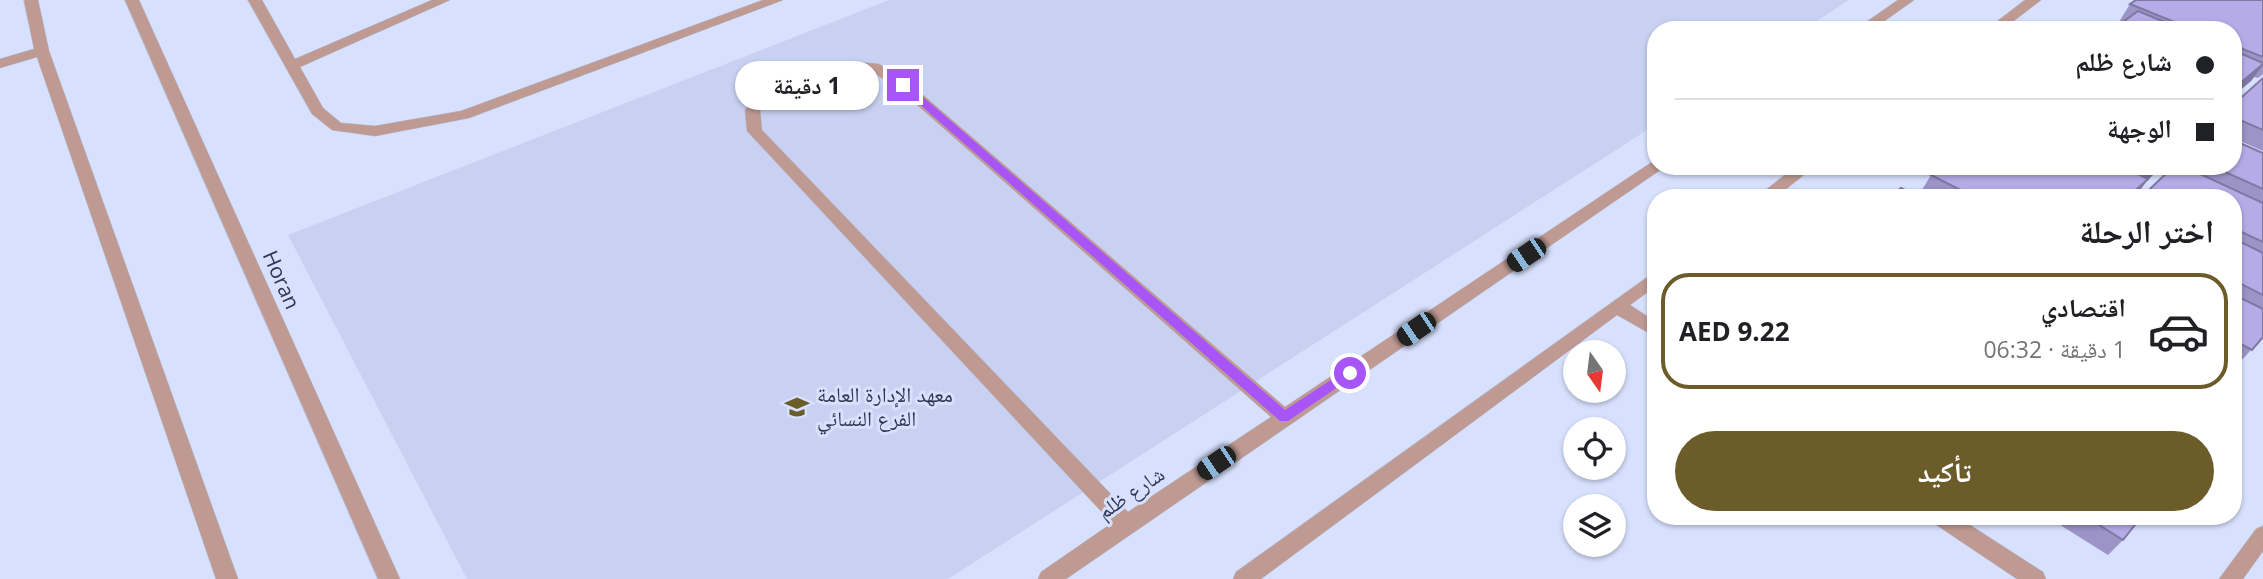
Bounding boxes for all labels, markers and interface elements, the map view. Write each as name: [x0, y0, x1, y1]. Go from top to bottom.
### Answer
text: شارع ظلم: [2075, 43, 2172, 79]
callout: 1 دقيقة: [735, 60, 878, 110]
text: 1 دقيقة: [773, 69, 841, 101]
route end: [887, 69, 919, 101]
text: الوجهة: [2107, 110, 2172, 146]
text: اختر الرحلة: [2079, 209, 2214, 252]
car: [1503, 235, 1550, 275]
street label: Horan: [257, 246, 307, 313]
text: اقتصادي: [2041, 289, 2126, 325]
icon: car: [2147, 300, 2210, 363]
car: [1393, 309, 1440, 349]
text: AED 9.22: [1679, 313, 1790, 349]
text: 1 دقيقة · 06:32: [1983, 333, 2126, 365]
north arrow: [1563, 340, 1626, 402]
map controls: [1563, 340, 1626, 557]
route start: [1334, 357, 1366, 389]
place label: معهد الإدارة العامة الفرع النسائي: [817, 380, 953, 435]
school or university icon: معهد الإدارة العامة الفرع النسائي: [783, 393, 811, 421]
button: locate: [1563, 417, 1626, 480]
button: تأكيد: [1675, 431, 2214, 511]
car: [1193, 443, 1240, 483]
street label: شارع ظلم: [1091, 459, 1170, 526]
button: layers: [1563, 494, 1626, 557]

